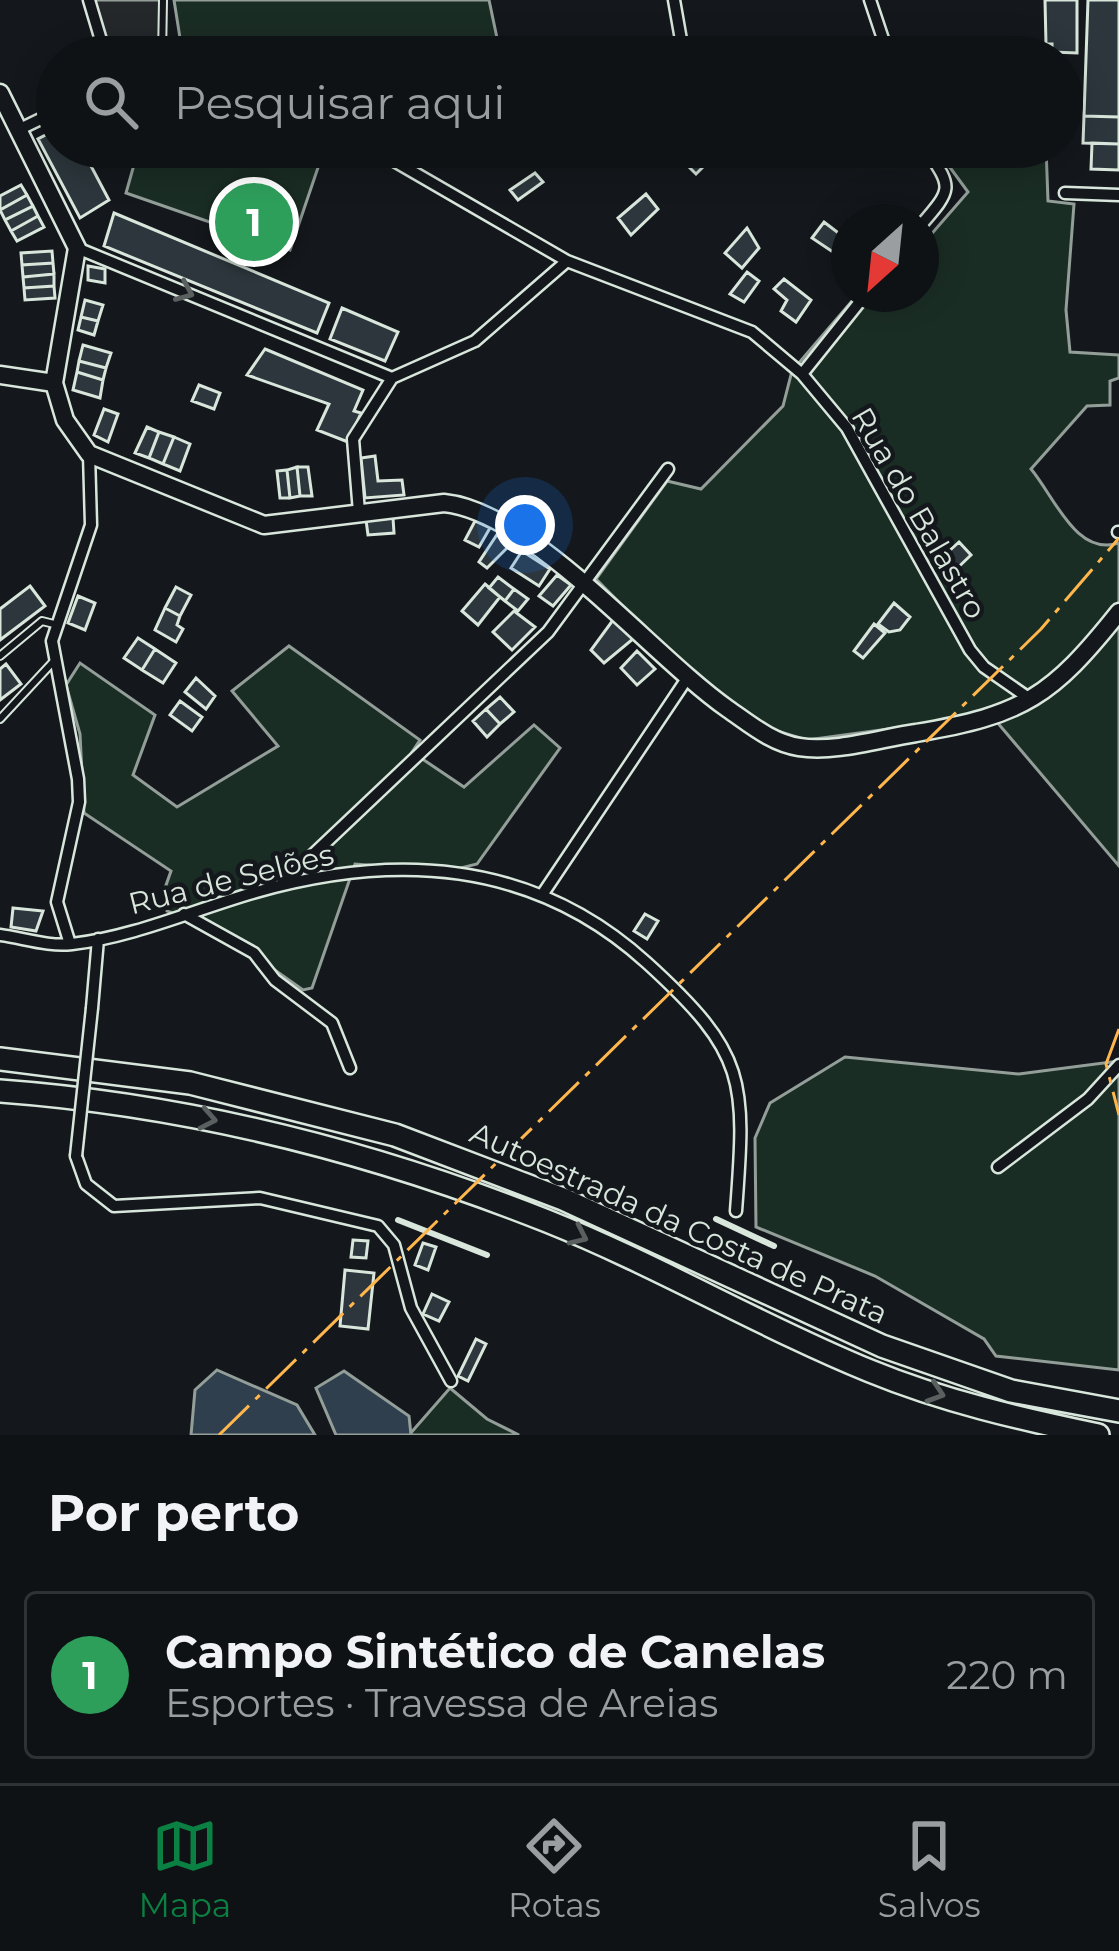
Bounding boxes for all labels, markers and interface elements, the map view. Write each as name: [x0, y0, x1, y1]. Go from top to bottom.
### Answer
search box: [36, 36, 1083, 168]
icon: search: [78, 69, 144, 135]
text: Pesquisar aqui: [174, 75, 505, 130]
pin: 1: [215, 177, 293, 267]
north arrow: [831, 204, 939, 312]
one-way arrow: [173, 278, 194, 302]
street label: Rua do Balastro: [844, 401, 994, 625]
your location: [495, 495, 555, 555]
street label: Rua de Selões: [125, 836, 337, 922]
one-way arrow: [198, 1105, 218, 1131]
street label: Autoestrada da Costa de Prata: [464, 1114, 894, 1332]
one-way arrow: [567, 1222, 588, 1245]
one-way arrow: [925, 1379, 946, 1404]
text: Por perto: [48, 1482, 299, 1544]
text: Campo Sintético de Canelas: [165, 1624, 825, 1679]
text: 1: [82, 1651, 98, 1699]
text: 220 m: [946, 1651, 1068, 1699]
text: Esportes · Travessa de Areias: [165, 1679, 718, 1727]
tab: Mapa: [138, 1813, 231, 1925]
tab: Rotas: [508, 1813, 601, 1925]
tab: Salvos: [878, 1813, 981, 1925]

